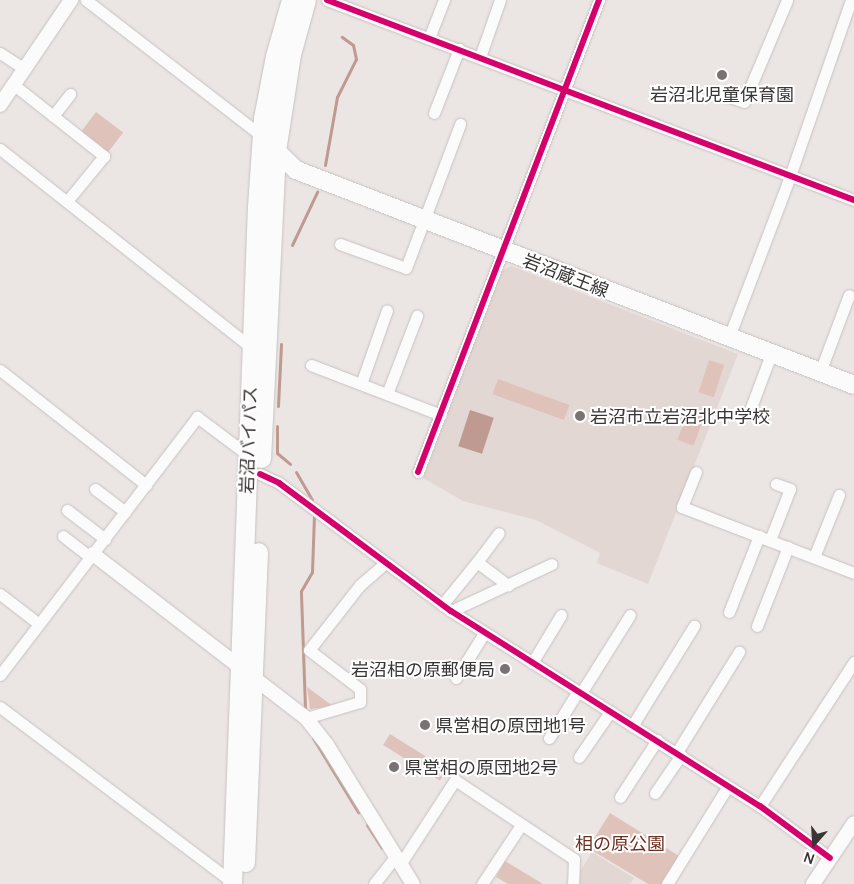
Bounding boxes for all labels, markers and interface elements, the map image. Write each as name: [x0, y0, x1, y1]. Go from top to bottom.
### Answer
marker: 岩沼北児童保育園: [716, 69, 728, 81]
place label: 岩沼北児童保育園: [650, 83, 794, 105]
street label: 岩沼蔵王線: [520, 249, 612, 301]
street label: 岩沼バイパス: [235, 386, 261, 494]
place label: 岩沼市立岩沼北中学校: [590, 405, 770, 427]
marker: 岩沼市立岩沼北中学校: [574, 410, 586, 422]
place label: 岩沼相の原郵便局: [351, 658, 495, 680]
marker: 岩沼相の原郵便局: [499, 663, 511, 675]
place label: 県営相の原団地1号: [435, 714, 586, 736]
marker: 県営相の原団地1号: [419, 719, 431, 731]
place label: 県営相の原団地2号: [404, 756, 558, 778]
marker: 県営相の原団地2号: [388, 761, 400, 773]
north arrow: [789, 819, 839, 869]
park label: 相の原公園: [575, 832, 665, 854]
text: N: [801, 848, 817, 869]

